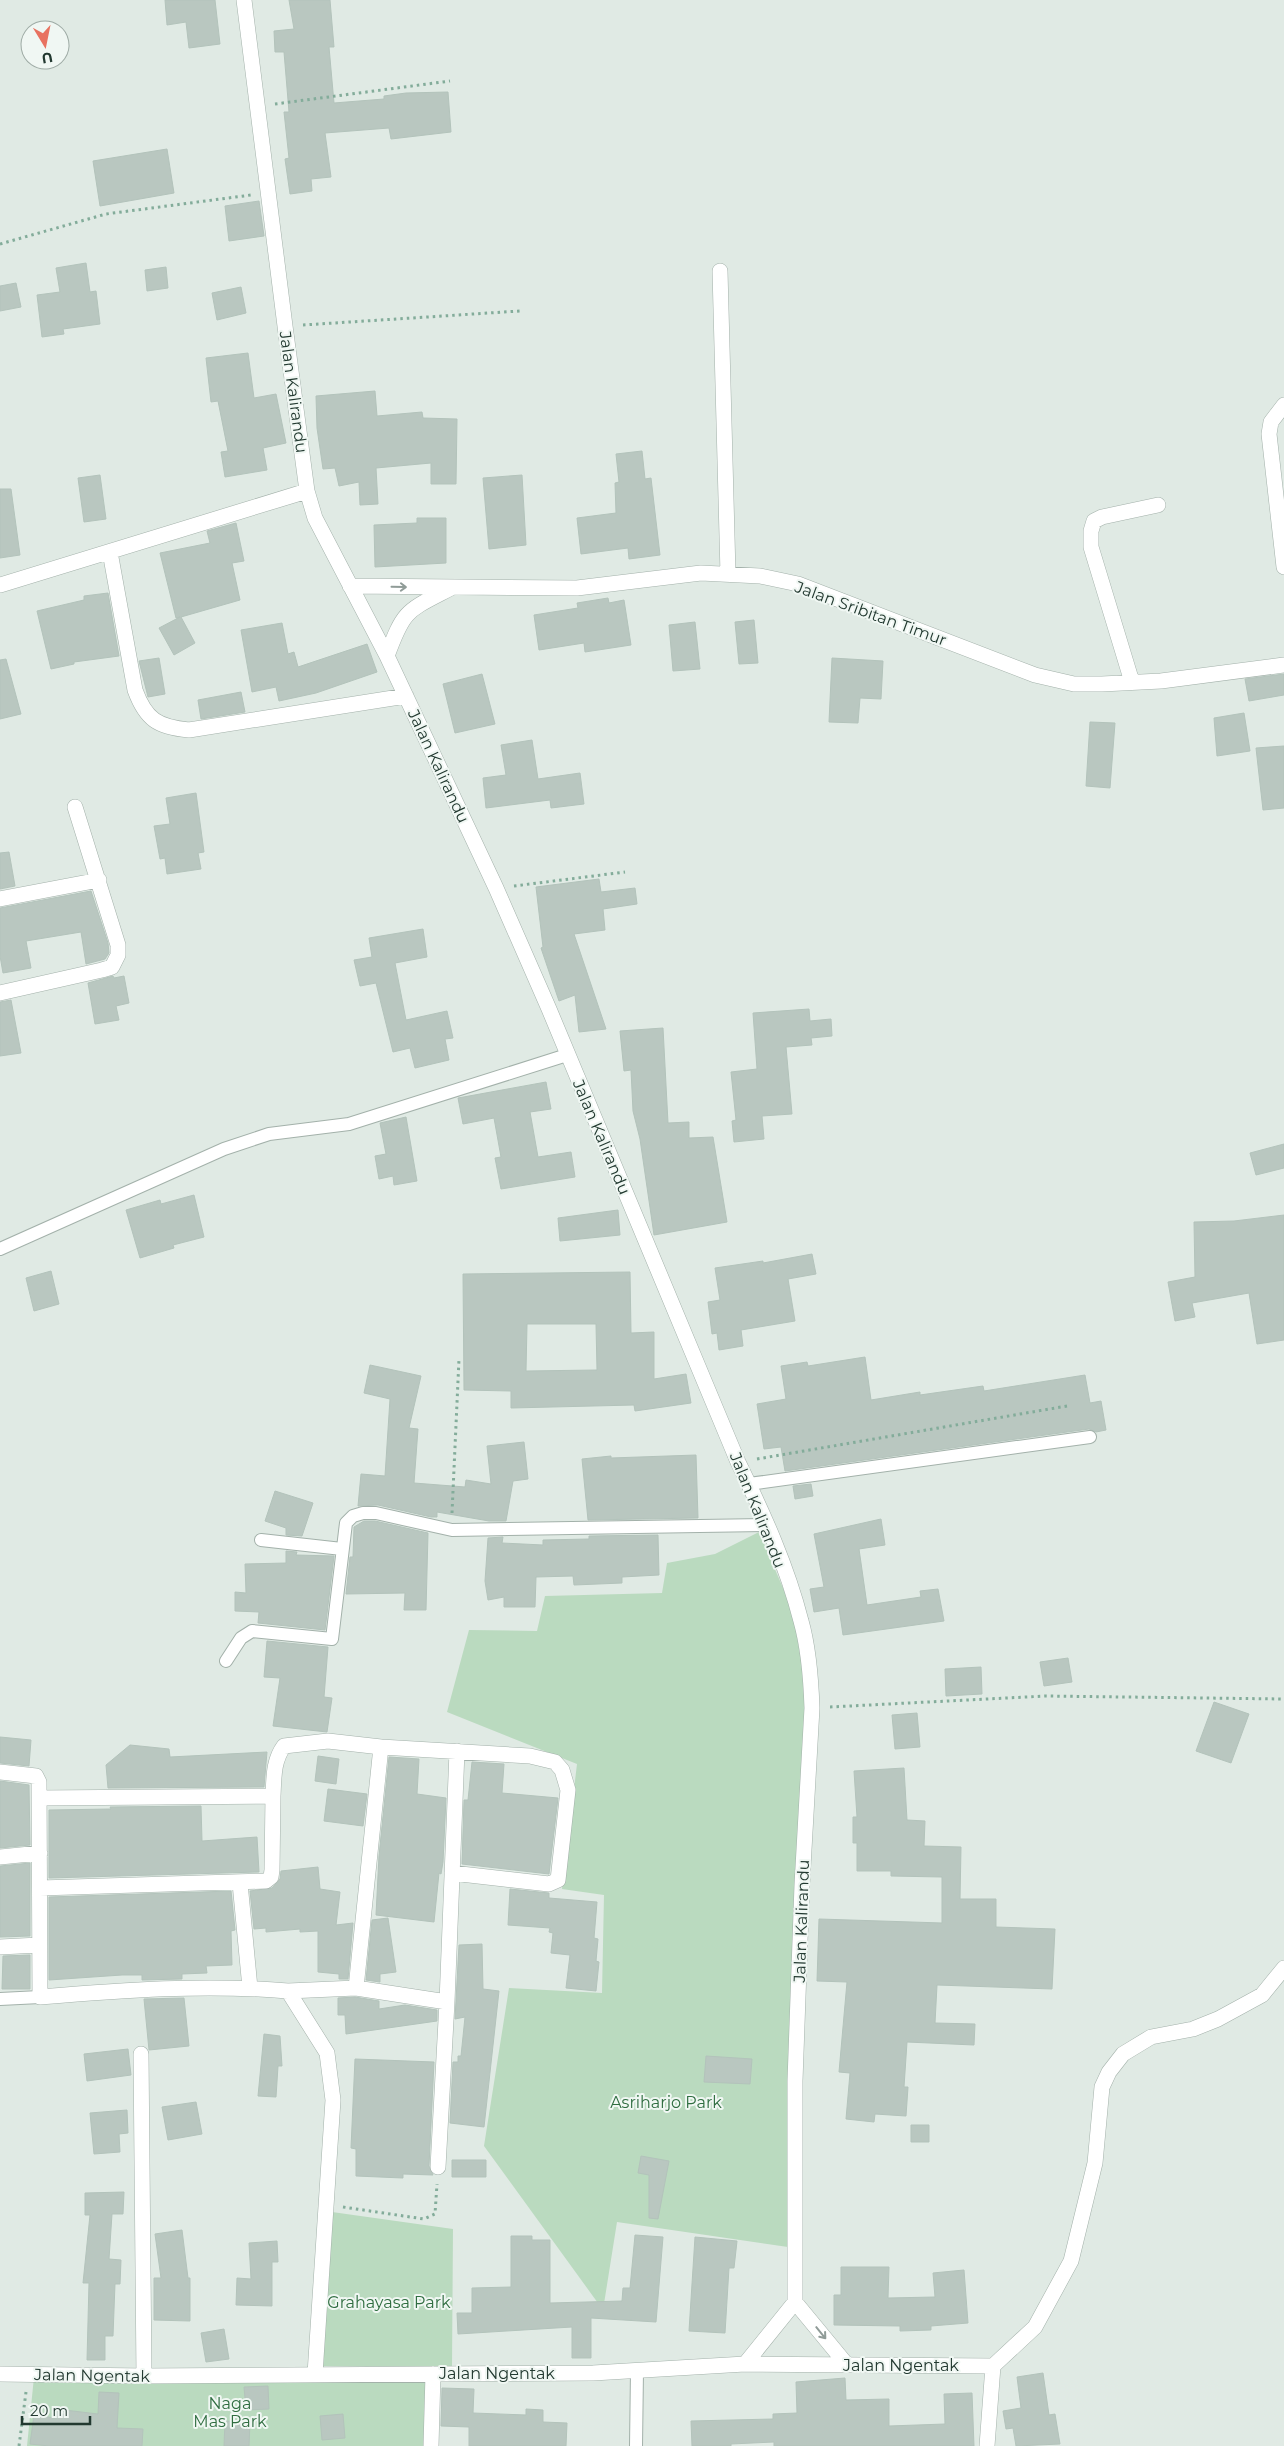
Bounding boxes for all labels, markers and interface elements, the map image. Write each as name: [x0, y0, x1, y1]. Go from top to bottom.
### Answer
north arrow: [20, 20, 70, 70]
text: U: [40, 48, 54, 68]
street label: Jalan Kalirandu: [275, 329, 311, 454]
street label: Jalan Sribitan Timur: [792, 577, 949, 650]
one-way arrow: [390, 582, 406, 591]
street label: Jalan Kalirandu: [404, 706, 473, 826]
street label: Jalan Kalirandu: [568, 1076, 634, 1198]
street label: Jalan Kalirandu: [725, 1449, 789, 1571]
street label: Jalan Kalirandu: [790, 1859, 813, 1984]
park label: Asriharjo Park: [610, 2093, 722, 2112]
park label: Grahayasa Park: [327, 2293, 451, 2312]
one-way arrow: [815, 2327, 826, 2340]
street label: Jalan Ngentak: [842, 2356, 959, 2375]
street label: Jalan Ngentak: [438, 2364, 555, 2383]
street label: Jalan Ngentak: [33, 2365, 150, 2386]
scale bar: [22, 2394, 90, 2426]
park label: Naga Mas Park: [193, 2394, 267, 2431]
text: 20 m: [30, 2401, 68, 2420]

